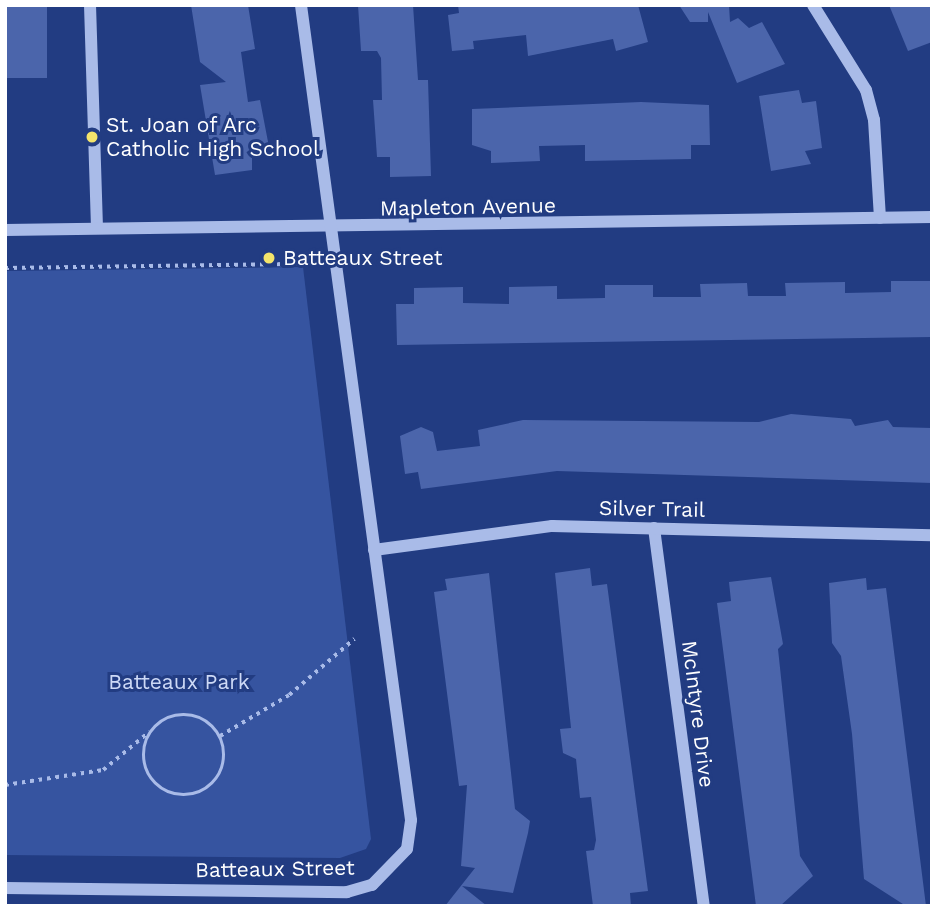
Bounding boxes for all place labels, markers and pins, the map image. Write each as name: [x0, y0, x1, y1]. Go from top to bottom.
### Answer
place label: St. Joan of Arc Catholic High School: [106, 112, 319, 162]
marker: St. Joan of Arc Catholic High School: [84, 129, 100, 145]
place label: Batteaux Street: [283, 245, 443, 271]
marker: Batteaux Street: [261, 250, 277, 266]

